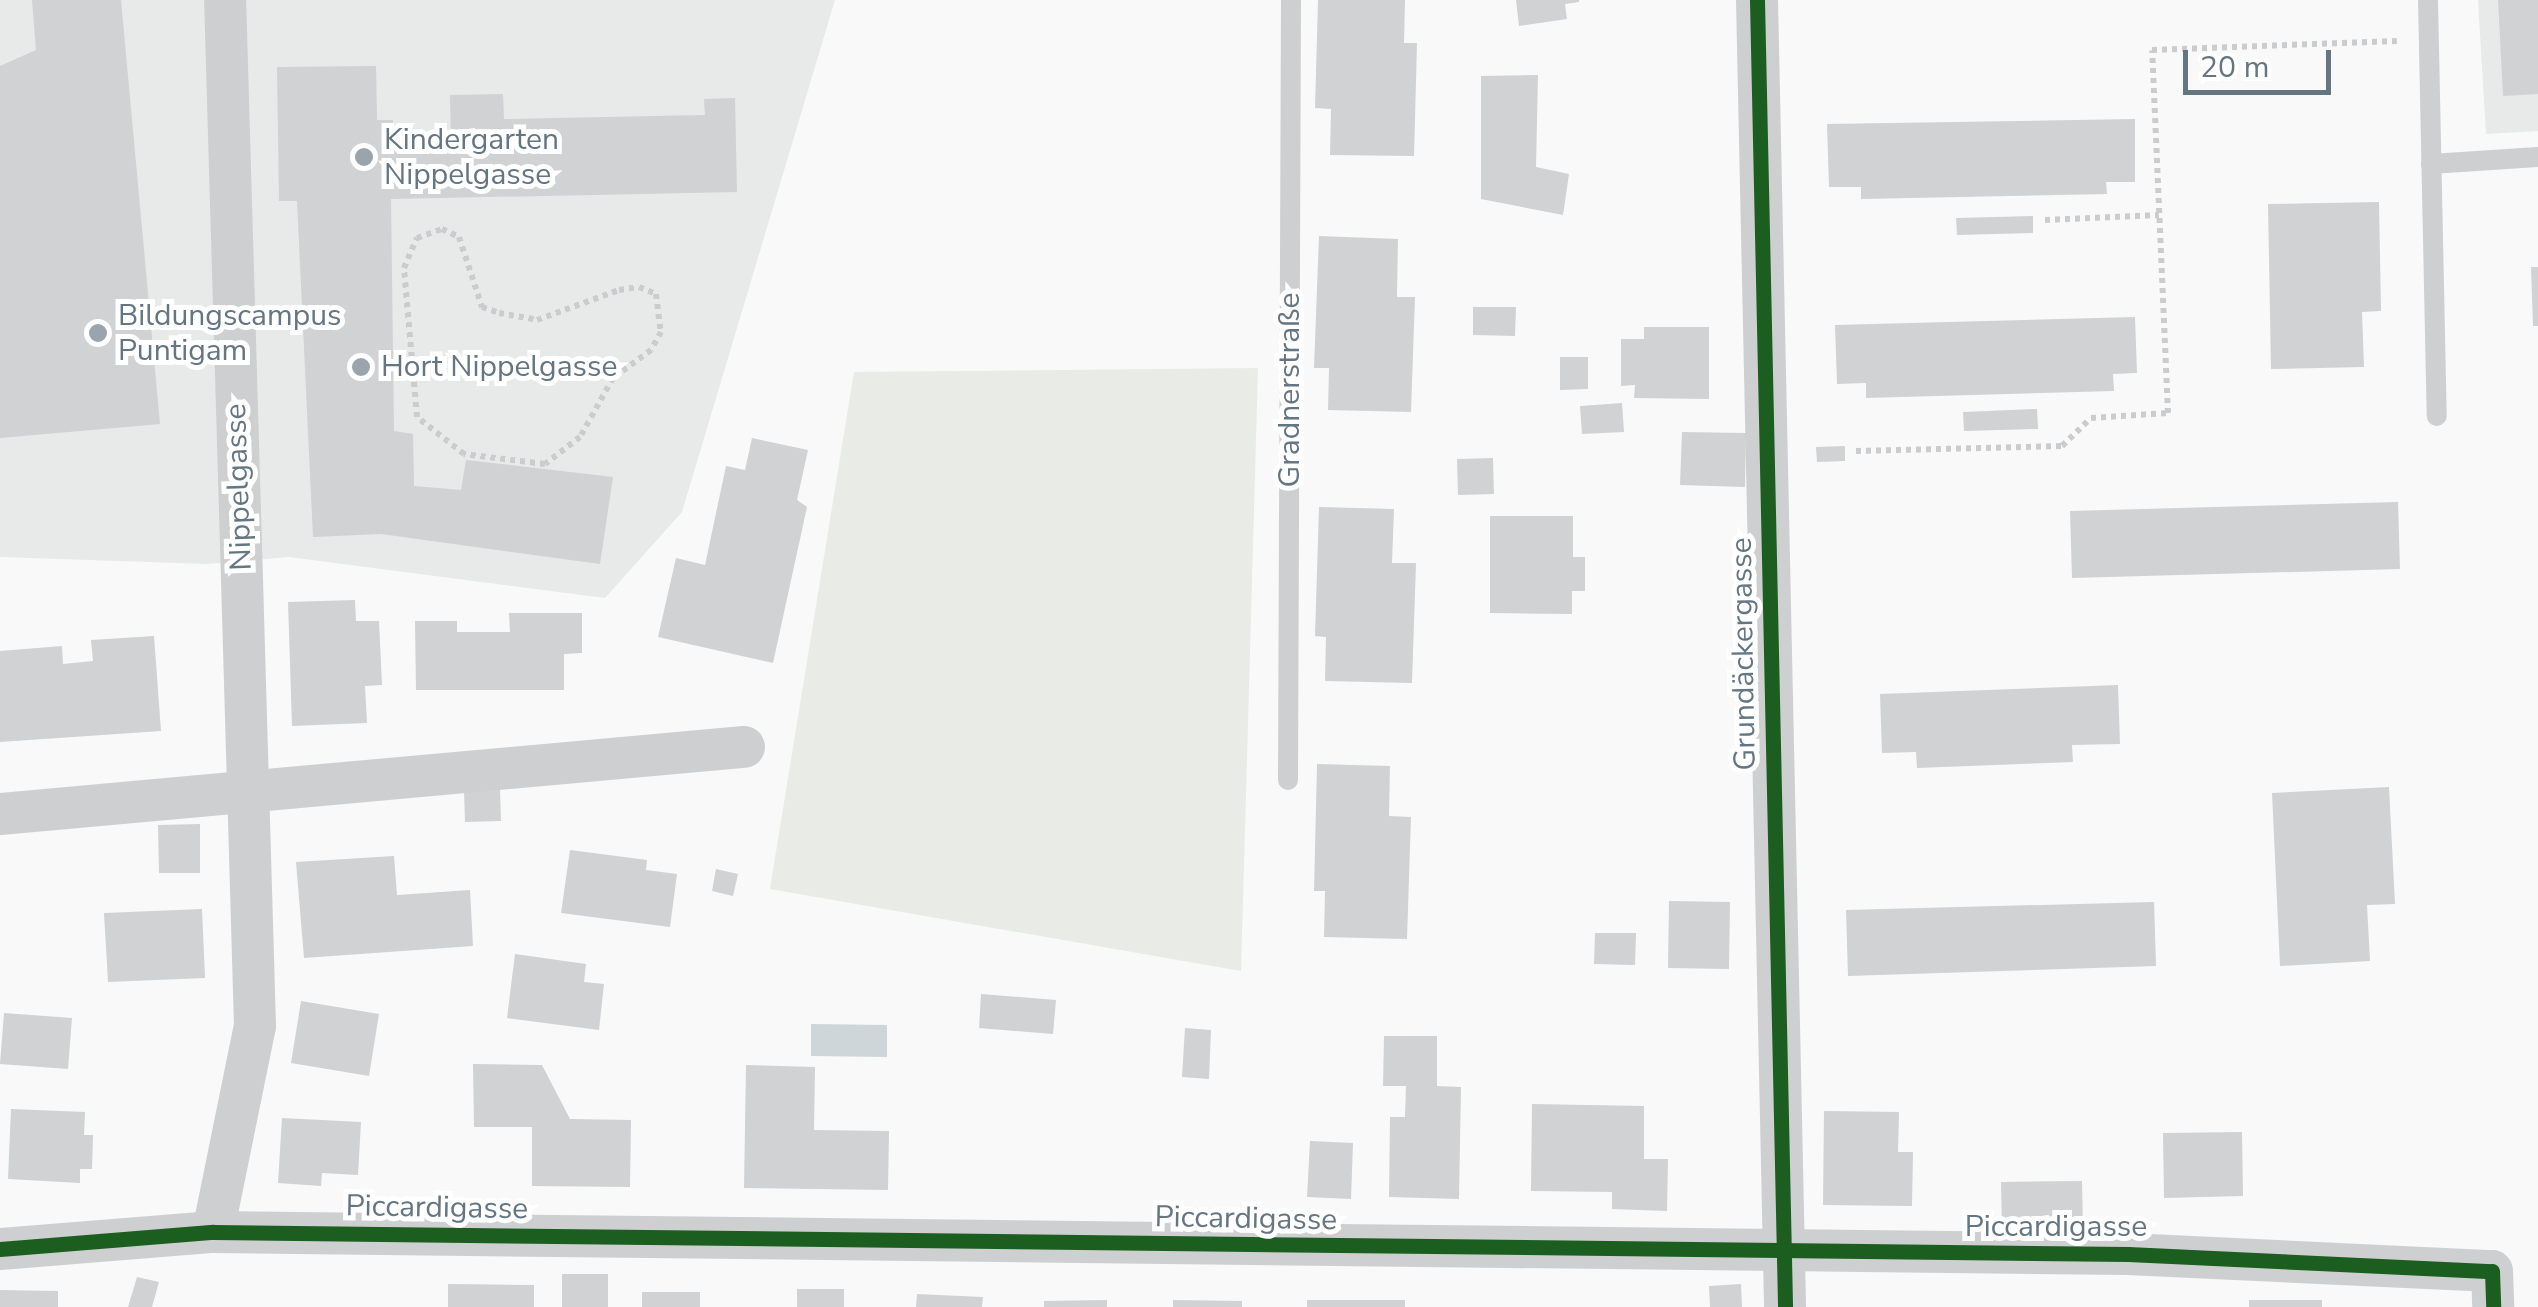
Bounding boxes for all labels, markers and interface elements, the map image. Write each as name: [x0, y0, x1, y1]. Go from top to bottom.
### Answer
scale bar: [2188, 30, 2336, 92]
text: 20 m: [2200, 47, 2269, 88]
place label: Kindergarten Nippelgasse: [384, 122, 559, 192]
marker: Kindergarten Nippelgasse: [353, 146, 375, 168]
street label: Gradnerstraße: [1272, 292, 1308, 488]
place label: Bildungscampus Puntigam: [118, 298, 341, 368]
marker: Bildungscampus Puntigam: [87, 322, 109, 344]
place label: Hort Nippelgasse: [381, 349, 617, 385]
marker: Hort Nippelgasse: [350, 356, 372, 378]
street label: Nippelgasse: [218, 403, 260, 571]
street label: Grundäckergasse: [1724, 537, 1764, 771]
street label: Piccardigasse: [345, 1188, 529, 1228]
street label: Piccardigasse: [1154, 1199, 1338, 1239]
street label: Piccardigasse: [1965, 1209, 2147, 1245]

